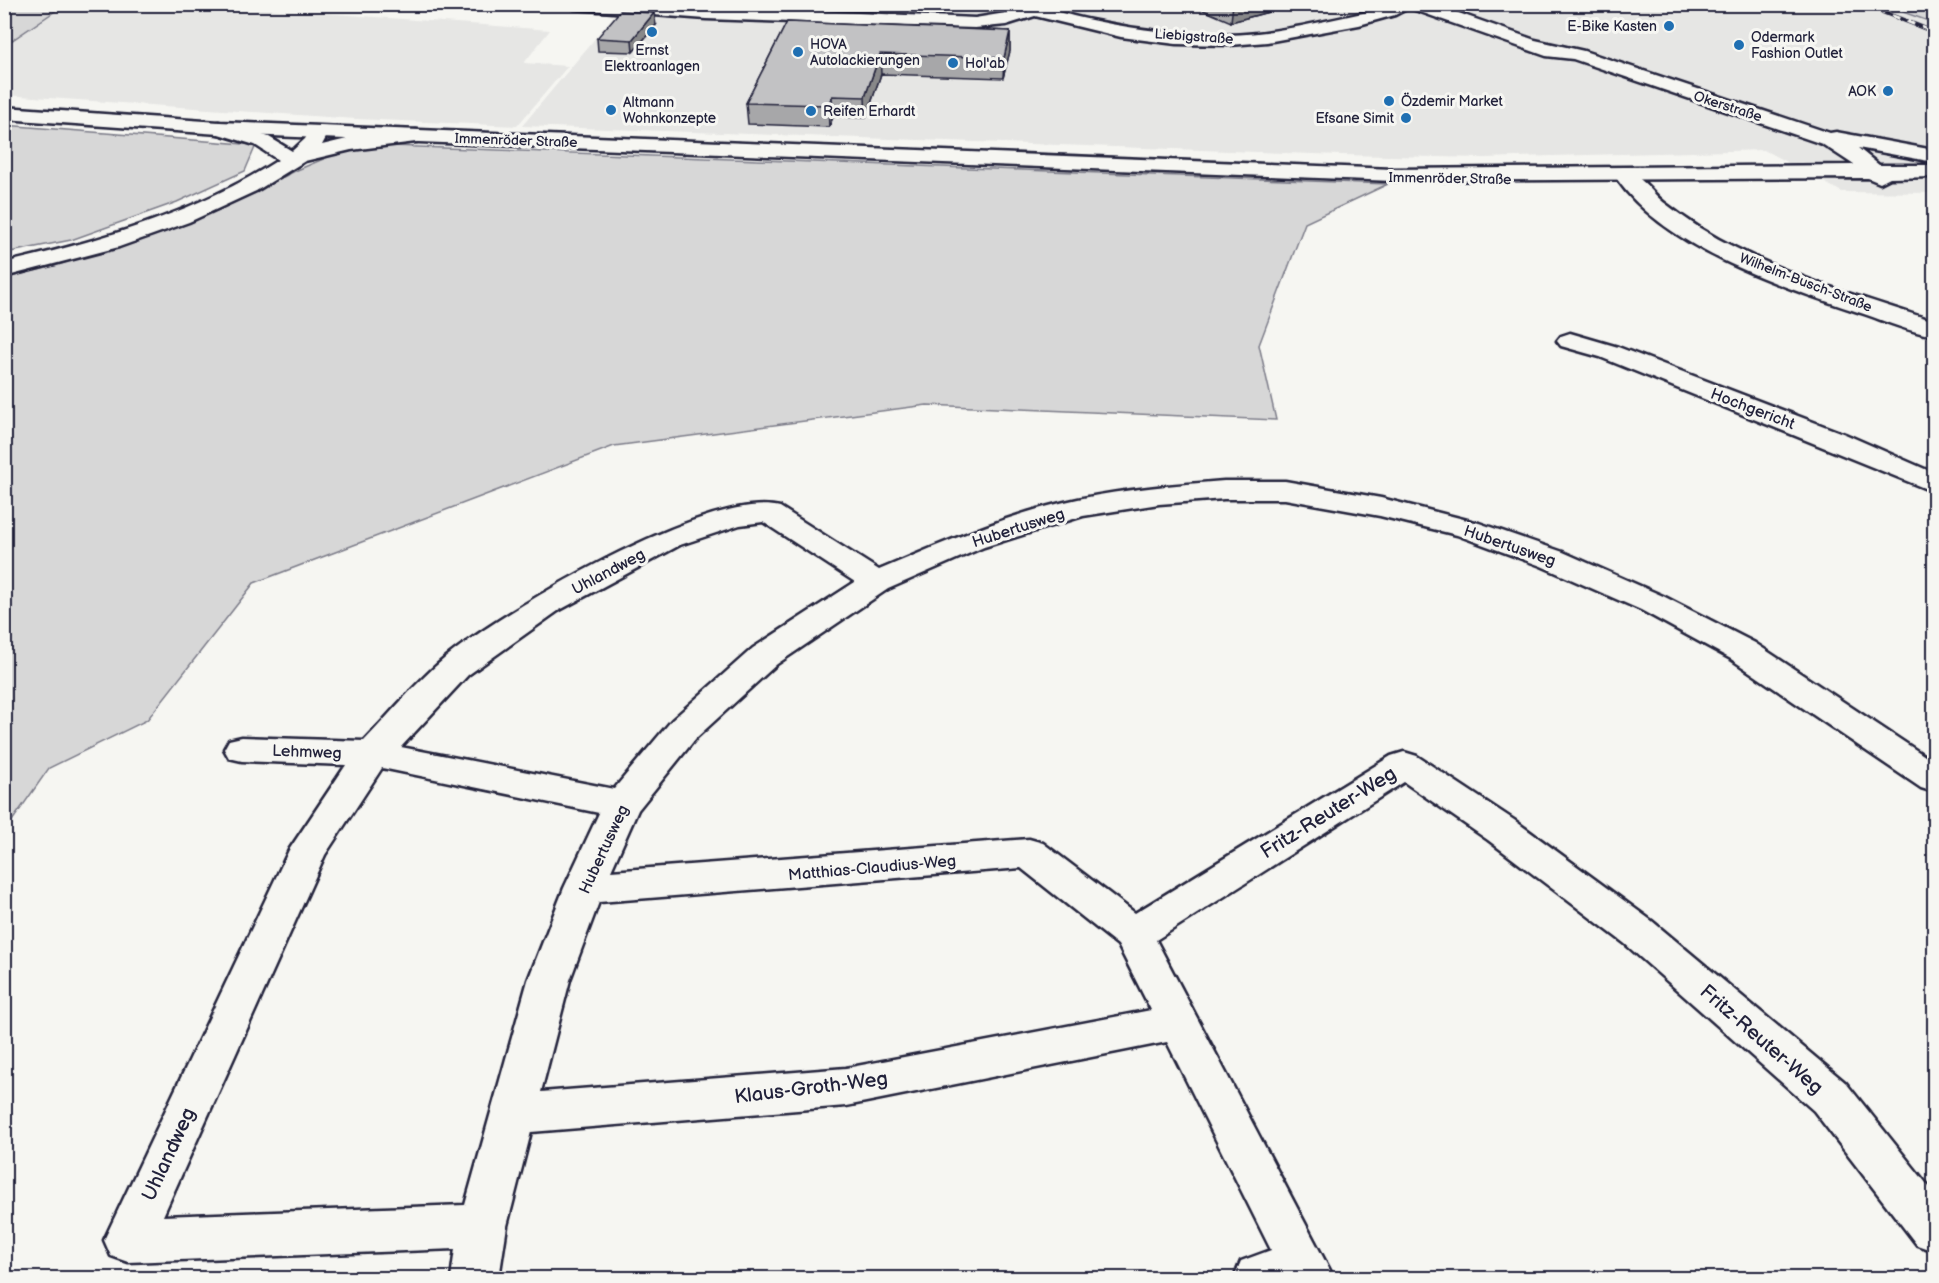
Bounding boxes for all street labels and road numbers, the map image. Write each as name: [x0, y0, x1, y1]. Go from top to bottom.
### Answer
street label: Liebigstraße: [1154, 25, 1234, 48]
street label: Okerstraße: [1692, 87, 1764, 125]
street label: Immenröder Straße: [454, 130, 578, 151]
street label: Immenröder Straße: [1388, 169, 1512, 188]
street label: Wilhelm-Busch-Straße: [1737, 249, 1874, 316]
street label: Hochgericht: [1708, 385, 1797, 434]
street label: Hubertusweg: [970, 505, 1067, 552]
street label: Hubertusweg: [1461, 522, 1558, 571]
street label: Uhlandweg: [569, 545, 648, 599]
street label: Lehmweg: [272, 742, 342, 763]
street label: Fritz-Reuter-Weg: [1256, 762, 1401, 864]
street label: Hubertusweg: [575, 802, 633, 897]
street label: Matthias-Claudius-Weg: [787, 852, 957, 885]
street label: Fritz-Reuter-Weg: [1695, 980, 1828, 1100]
street label: Klaus-Groth-Weg: [733, 1067, 889, 1109]
street label: Uhlandweg: [137, 1104, 201, 1205]

